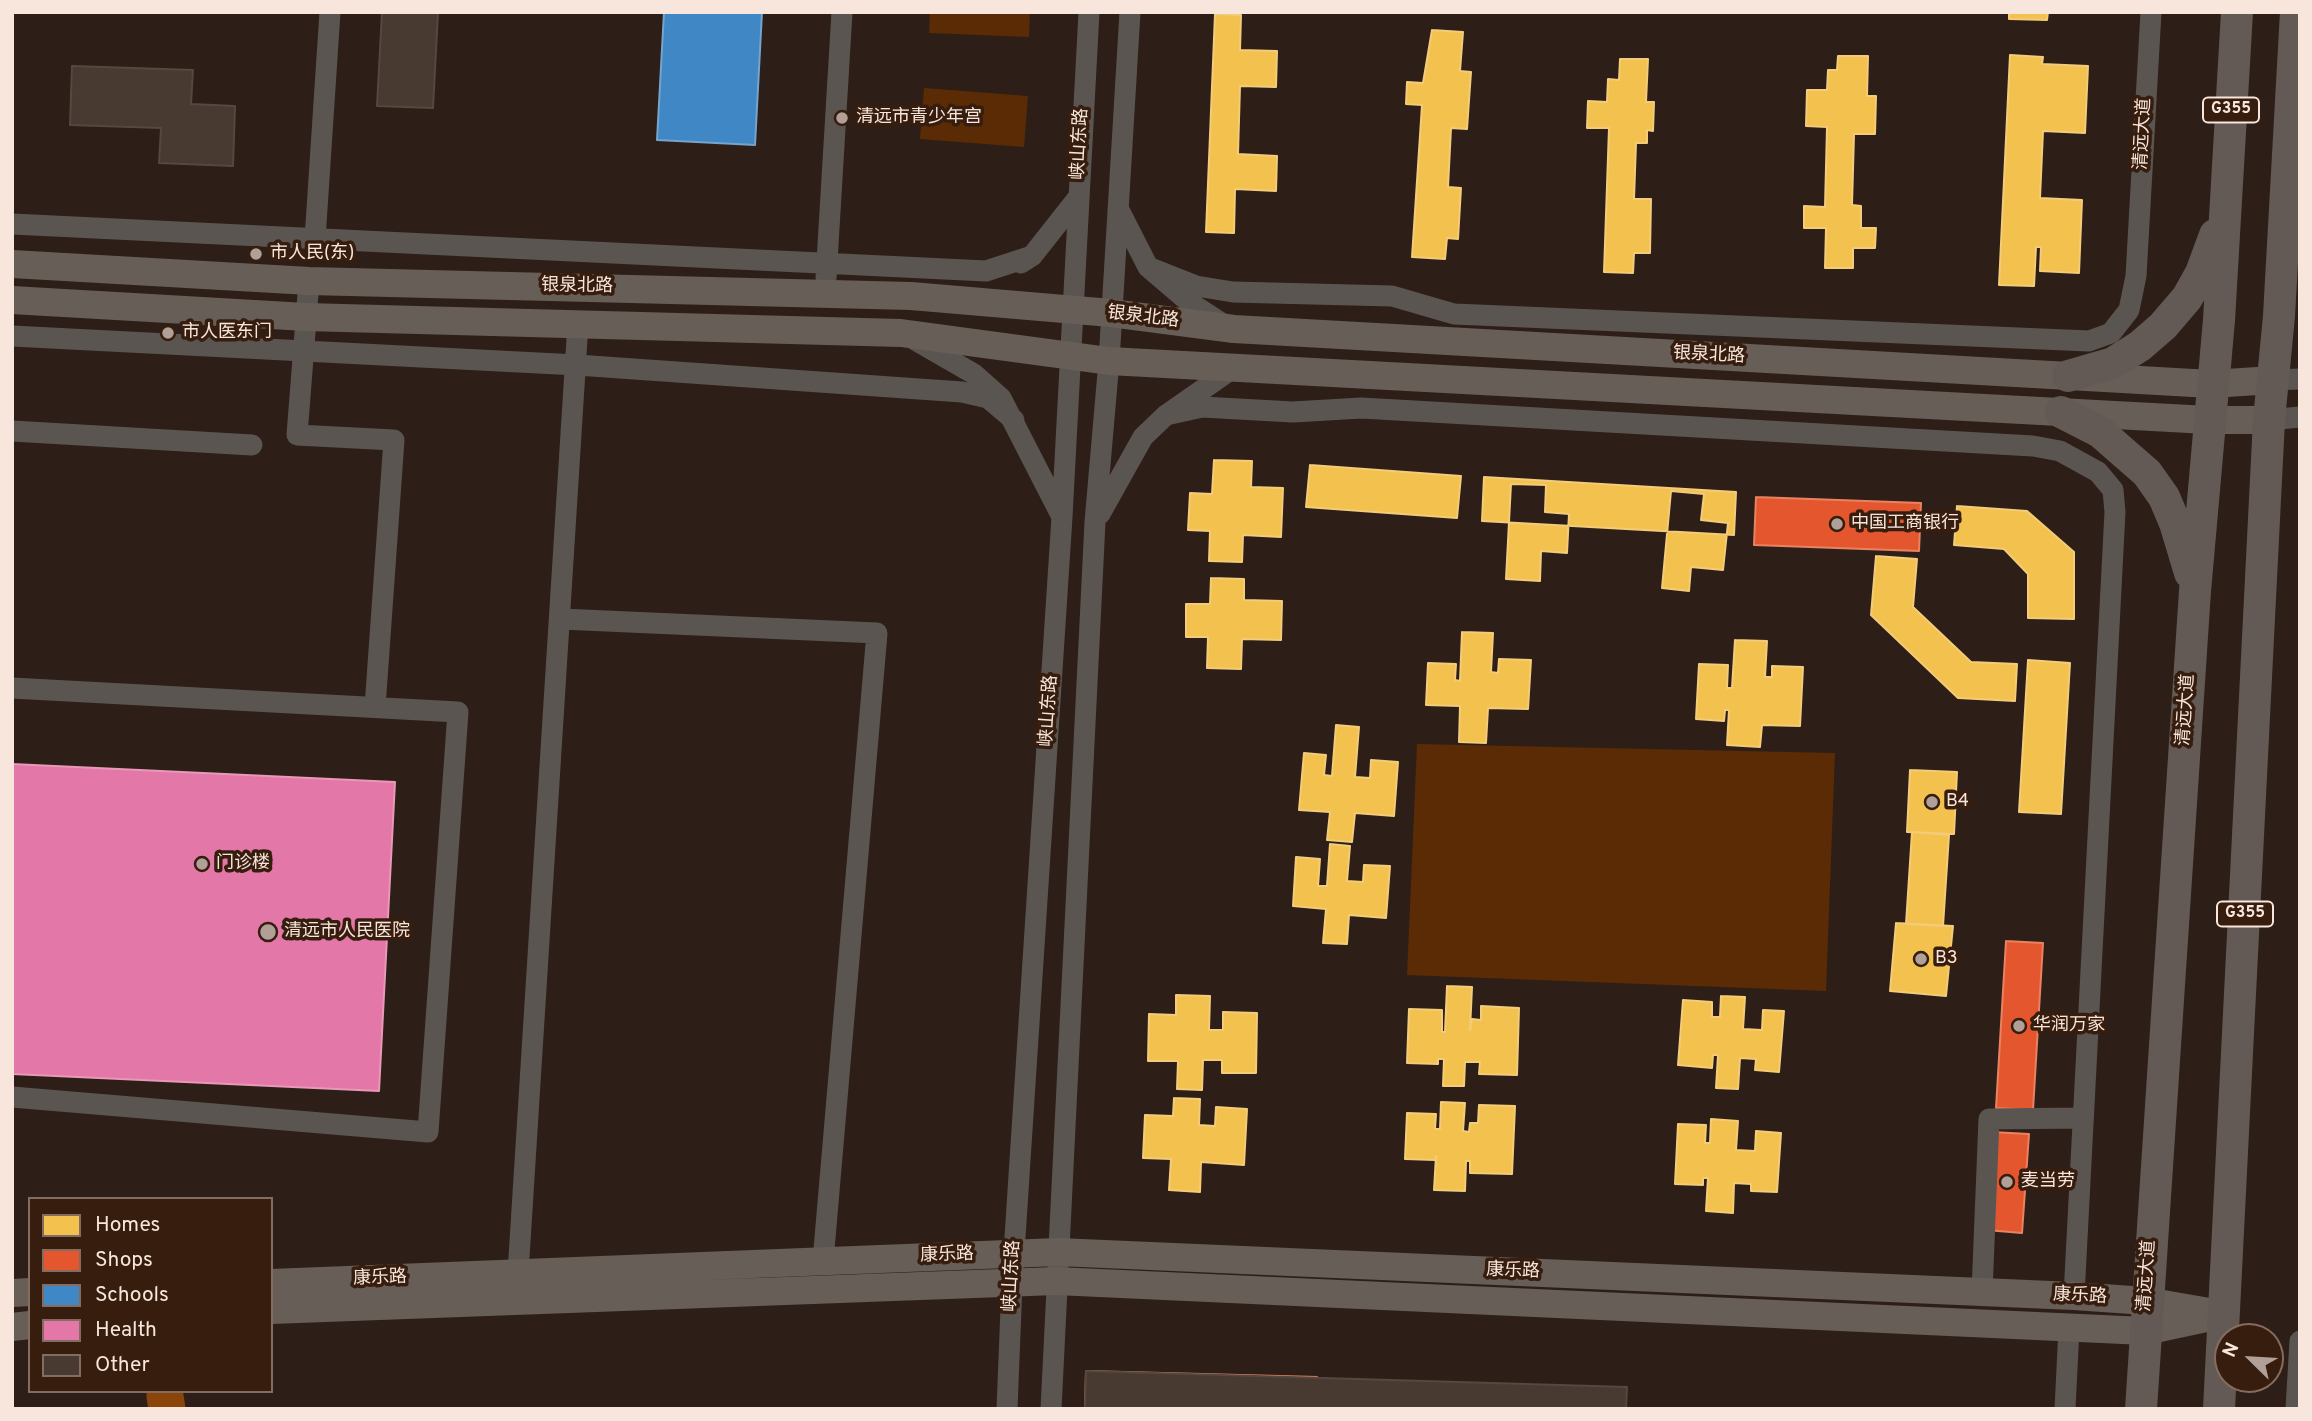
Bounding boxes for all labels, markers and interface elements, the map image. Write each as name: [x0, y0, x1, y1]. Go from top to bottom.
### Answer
street label: 清远大道: [2131, 97, 2157, 171]
road number: G355: [2203, 97, 2259, 122]
place label: 清远市青少年宫: [856, 107, 982, 129]
street label: 峡山东路: [1068, 107, 1094, 181]
marker: 清远市青少年宫: [834, 110, 850, 126]
place label: 市人民(东): [270, 243, 354, 265]
marker: 市人民(东): [248, 246, 264, 262]
street label: 银泉北路: [541, 276, 613, 298]
street label: 银泉北路: [1106, 303, 1180, 333]
place label: 市人医东门: [182, 322, 272, 344]
marker: 市人医东门: [160, 325, 176, 341]
street label: 银泉北路: [1672, 343, 1746, 369]
place label: 中国工商银行: [1851, 513, 1959, 535]
marker: 中国工商银行: [1829, 516, 1845, 532]
street label: 清远大道: [2174, 673, 2200, 747]
street label: 峡山东路: [1037, 674, 1063, 748]
place label: B4: [1946, 791, 1969, 813]
marker: B4: [1924, 794, 1940, 810]
place label: 门诊楼: [216, 853, 270, 875]
marker: 门诊楼: [194, 856, 210, 872]
road number: G355: [2217, 902, 2273, 926]
place label: 清远市人民医院: [284, 921, 410, 943]
marker: 清远市人民医院: [258, 922, 278, 942]
place label: B3: [1935, 948, 1958, 970]
marker: B3: [1913, 951, 1929, 967]
place label: 华润万家: [2033, 1015, 2105, 1037]
marker: 华润万家: [2011, 1018, 2027, 1034]
place label: 麦当劳: [2021, 1171, 2075, 1193]
marker: 麦当劳: [1999, 1174, 2015, 1190]
legend: [28, 1197, 273, 1393]
text: Homes: [95, 1212, 160, 1239]
street label: 峡山东路: [1000, 1239, 1026, 1313]
street label: 清远大道: [2135, 1239, 2161, 1313]
street label: 康乐路: [920, 1244, 974, 1268]
text: Shops: [95, 1247, 153, 1274]
street label: 康乐路: [1486, 1260, 1540, 1284]
street label: 康乐路: [353, 1267, 407, 1291]
text: Schools: [95, 1282, 169, 1309]
street label: 康乐路: [2052, 1285, 2108, 1309]
text: Health: [95, 1317, 157, 1344]
north arrow: [2214, 1323, 2284, 1393]
text: N: [2218, 1339, 2245, 1361]
text: Other: [95, 1352, 150, 1379]

